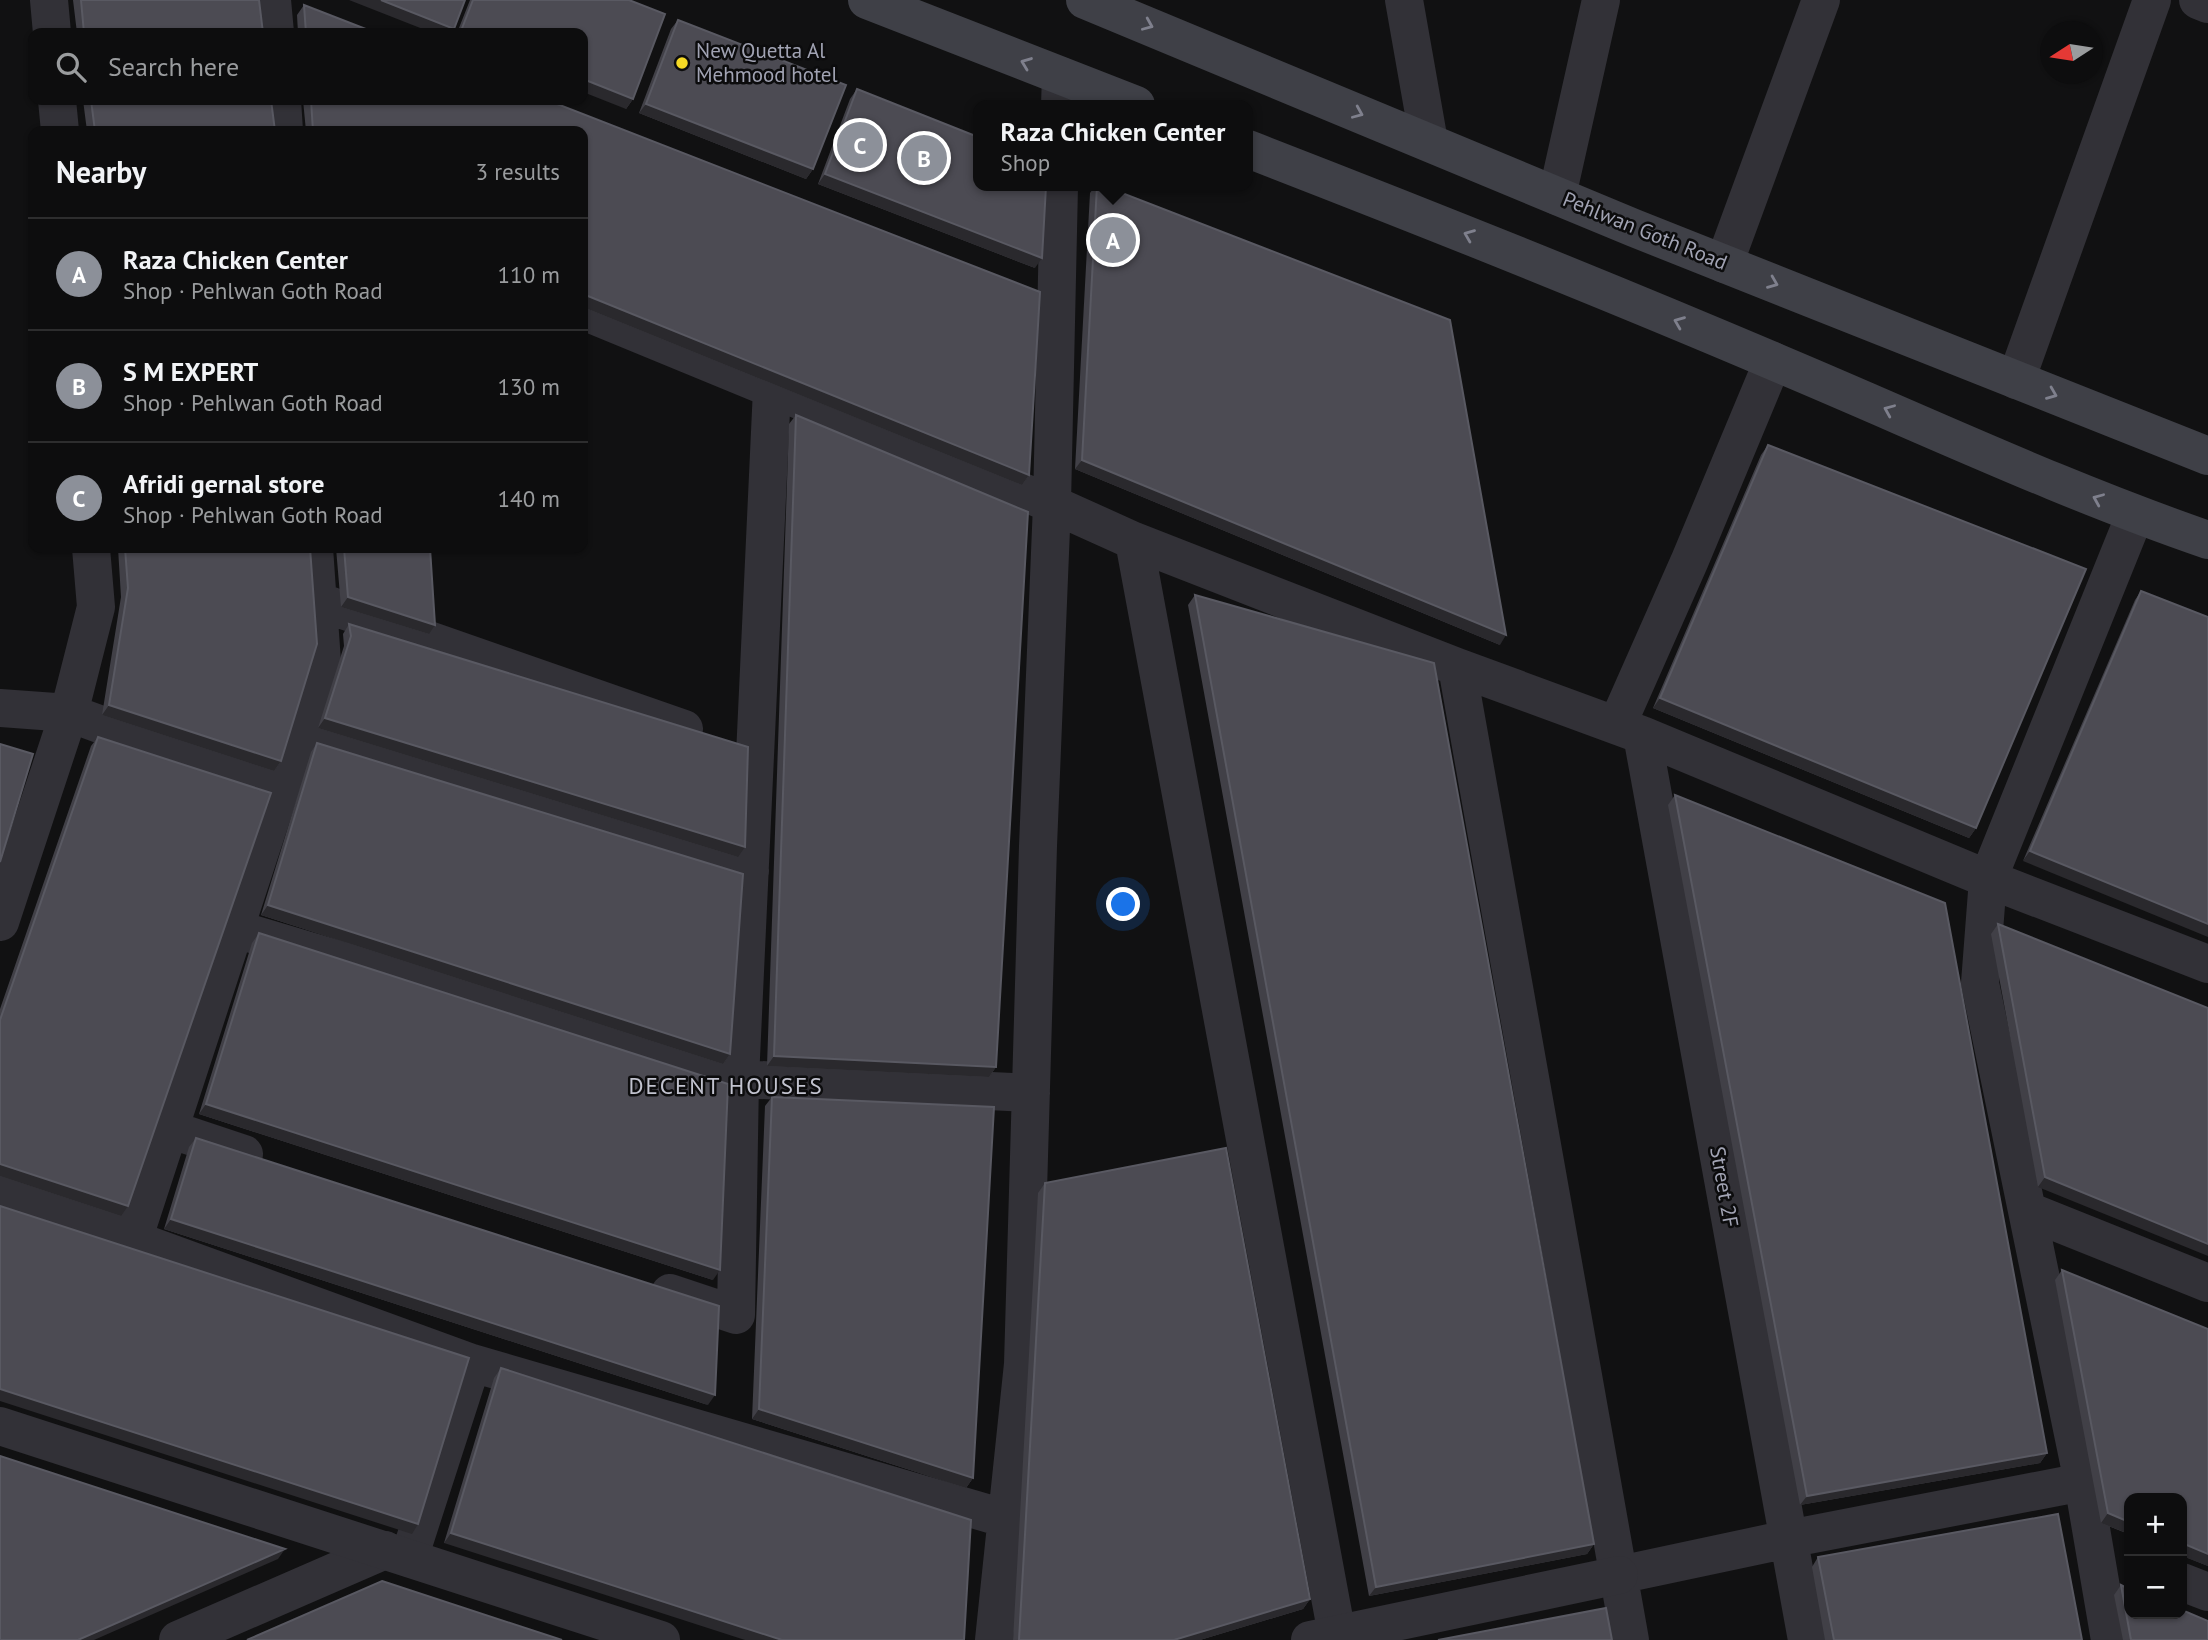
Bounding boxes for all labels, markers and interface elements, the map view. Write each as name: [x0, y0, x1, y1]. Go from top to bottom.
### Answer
one-way arrow: [1141, 17, 1154, 31]
north arrow: [2040, 21, 2103, 84]
search box: [28, 28, 588, 105]
place label: New Quetta Al Mehmood hotel: [696, 37, 838, 88]
icon: search: [52, 48, 90, 86]
text: Search here: [108, 50, 239, 83]
marker: New Quetta Al Mehmood hotel: [674, 55, 690, 71]
one-way arrow: [1021, 57, 1033, 71]
popup: [973, 100, 1253, 191]
one-way arrow: [1352, 104, 1364, 118]
text: Raza Chicken Center: [1001, 115, 1225, 148]
pin: C: [837, 119, 883, 171]
pin: B: [901, 132, 947, 184]
text: Shop: [1001, 148, 1050, 177]
text: Nearby: [56, 152, 146, 191]
text: 3 results: [476, 157, 560, 186]
street label: Pehlwan Goth Road: [1559, 185, 1731, 276]
pin: A: [1090, 214, 1136, 266]
one-way arrow: [1463, 230, 1475, 244]
text: Raza Chicken Center: [123, 243, 348, 276]
text: A: [72, 260, 86, 289]
text: 110 m: [498, 260, 560, 289]
one-way arrow: [1766, 274, 1778, 288]
text: Shop · Pehlwan Goth Road: [123, 276, 383, 305]
one-way arrow: [1674, 316, 1686, 330]
text: S M EXPERT: [123, 355, 258, 388]
text: B: [72, 372, 86, 401]
text: 130 m: [498, 372, 560, 401]
one-way arrow: [2046, 386, 2058, 400]
text: Shop · Pehlwan Goth Road: [123, 388, 383, 417]
one-way arrow: [1883, 404, 1896, 418]
text: Afridi gernal store: [123, 467, 325, 500]
text: C: [73, 484, 85, 513]
text: 140 m: [498, 484, 560, 513]
one-way arrow: [2093, 493, 2105, 507]
text: Shop · Pehlwan Goth Road: [123, 500, 383, 529]
your location: [1106, 887, 1140, 921]
district label: DECENT HOUSES: [628, 1071, 824, 1100]
street label: Street 2F: [1704, 1144, 1745, 1229]
map controls: [2124, 1493, 2187, 1619]
button: +: [2124, 1493, 2187, 1556]
button: −: [2124, 1556, 2187, 1619]

